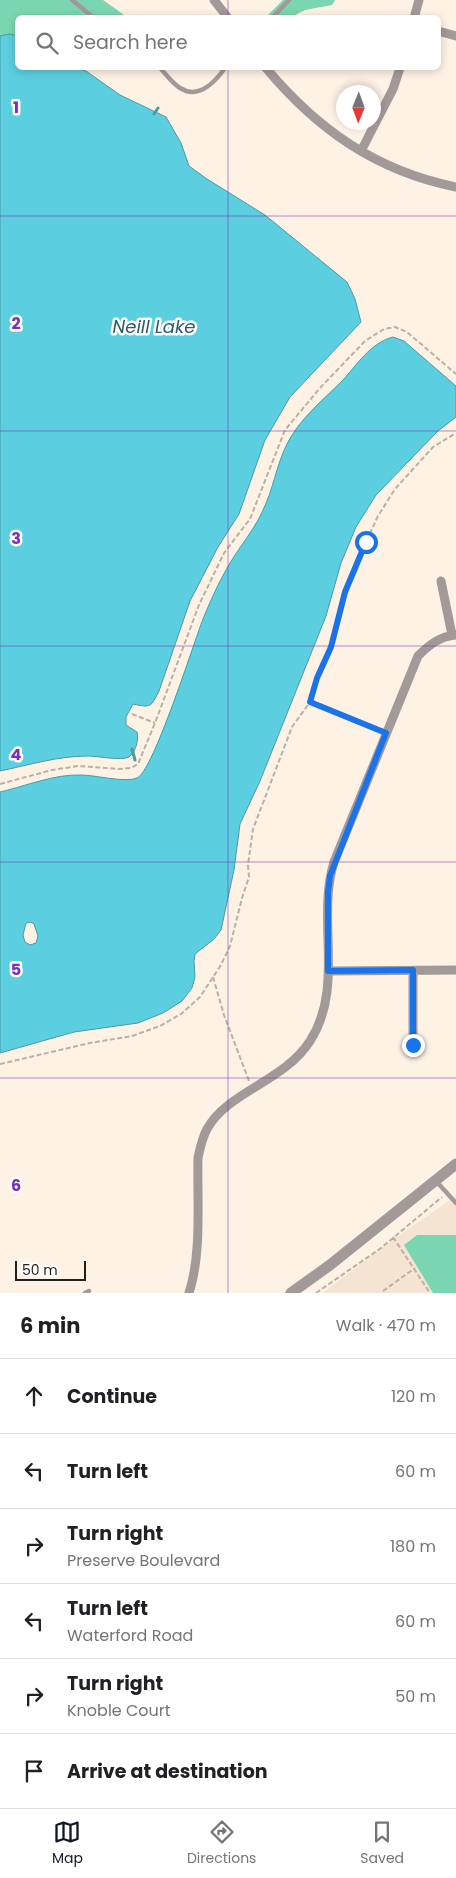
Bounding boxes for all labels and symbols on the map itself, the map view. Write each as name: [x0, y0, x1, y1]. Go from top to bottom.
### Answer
north arrow: [336, 85, 381, 130]
text: 1: [13, 96, 19, 119]
text: 2: [11, 312, 21, 335]
water label: Neill Lake: [113, 314, 195, 339]
text: 3: [11, 527, 21, 550]
route start: [355, 531, 378, 554]
text: 4: [11, 743, 22, 766]
text: 5: [11, 958, 21, 981]
route end: [402, 1034, 425, 1057]
text: 6: [11, 1174, 21, 1197]
scale bar: [15, 1258, 86, 1281]

